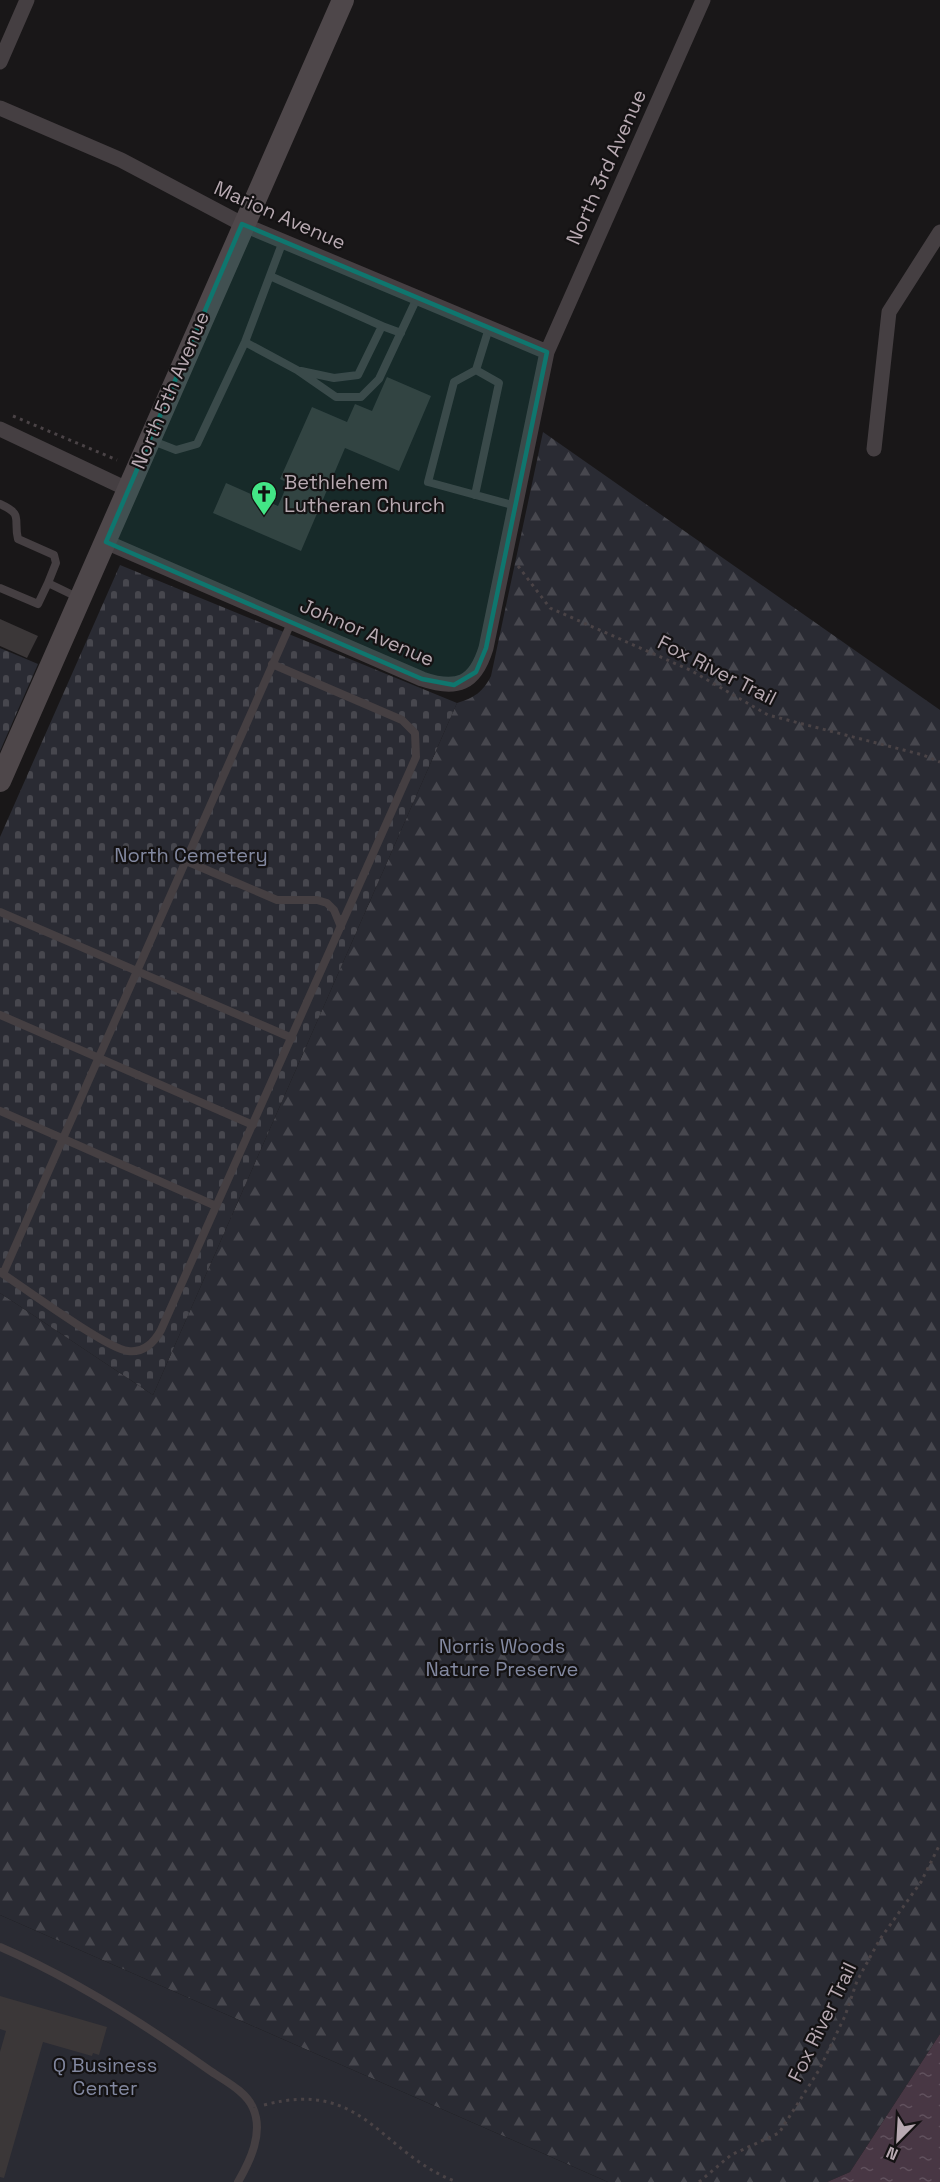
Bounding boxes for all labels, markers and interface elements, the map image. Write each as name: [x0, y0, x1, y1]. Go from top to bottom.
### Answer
street label: North 3rd Avenue: [560, 85, 652, 249]
street label: Marion Avenue: [210, 174, 350, 256]
street label: North 5th Avenue: [125, 307, 215, 473]
place label: Bethlehem Lutheran Church: [284, 469, 445, 518]
church icon: Bethlehem Lutheran Church: [249, 479, 279, 517]
street label: Johnor Avenue: [296, 592, 438, 672]
street label: Fox River Trail: [653, 629, 781, 711]
park label: North Cemetery: [114, 842, 268, 868]
park label: Norris Woods Nature Preserve: [426, 1633, 578, 1682]
street label: Fox River Trail: [782, 1958, 862, 2086]
park label: Q Business Center: [53, 2052, 157, 2101]
north arrow: [868, 2110, 928, 2170]
text: N: [883, 2141, 901, 2165]

